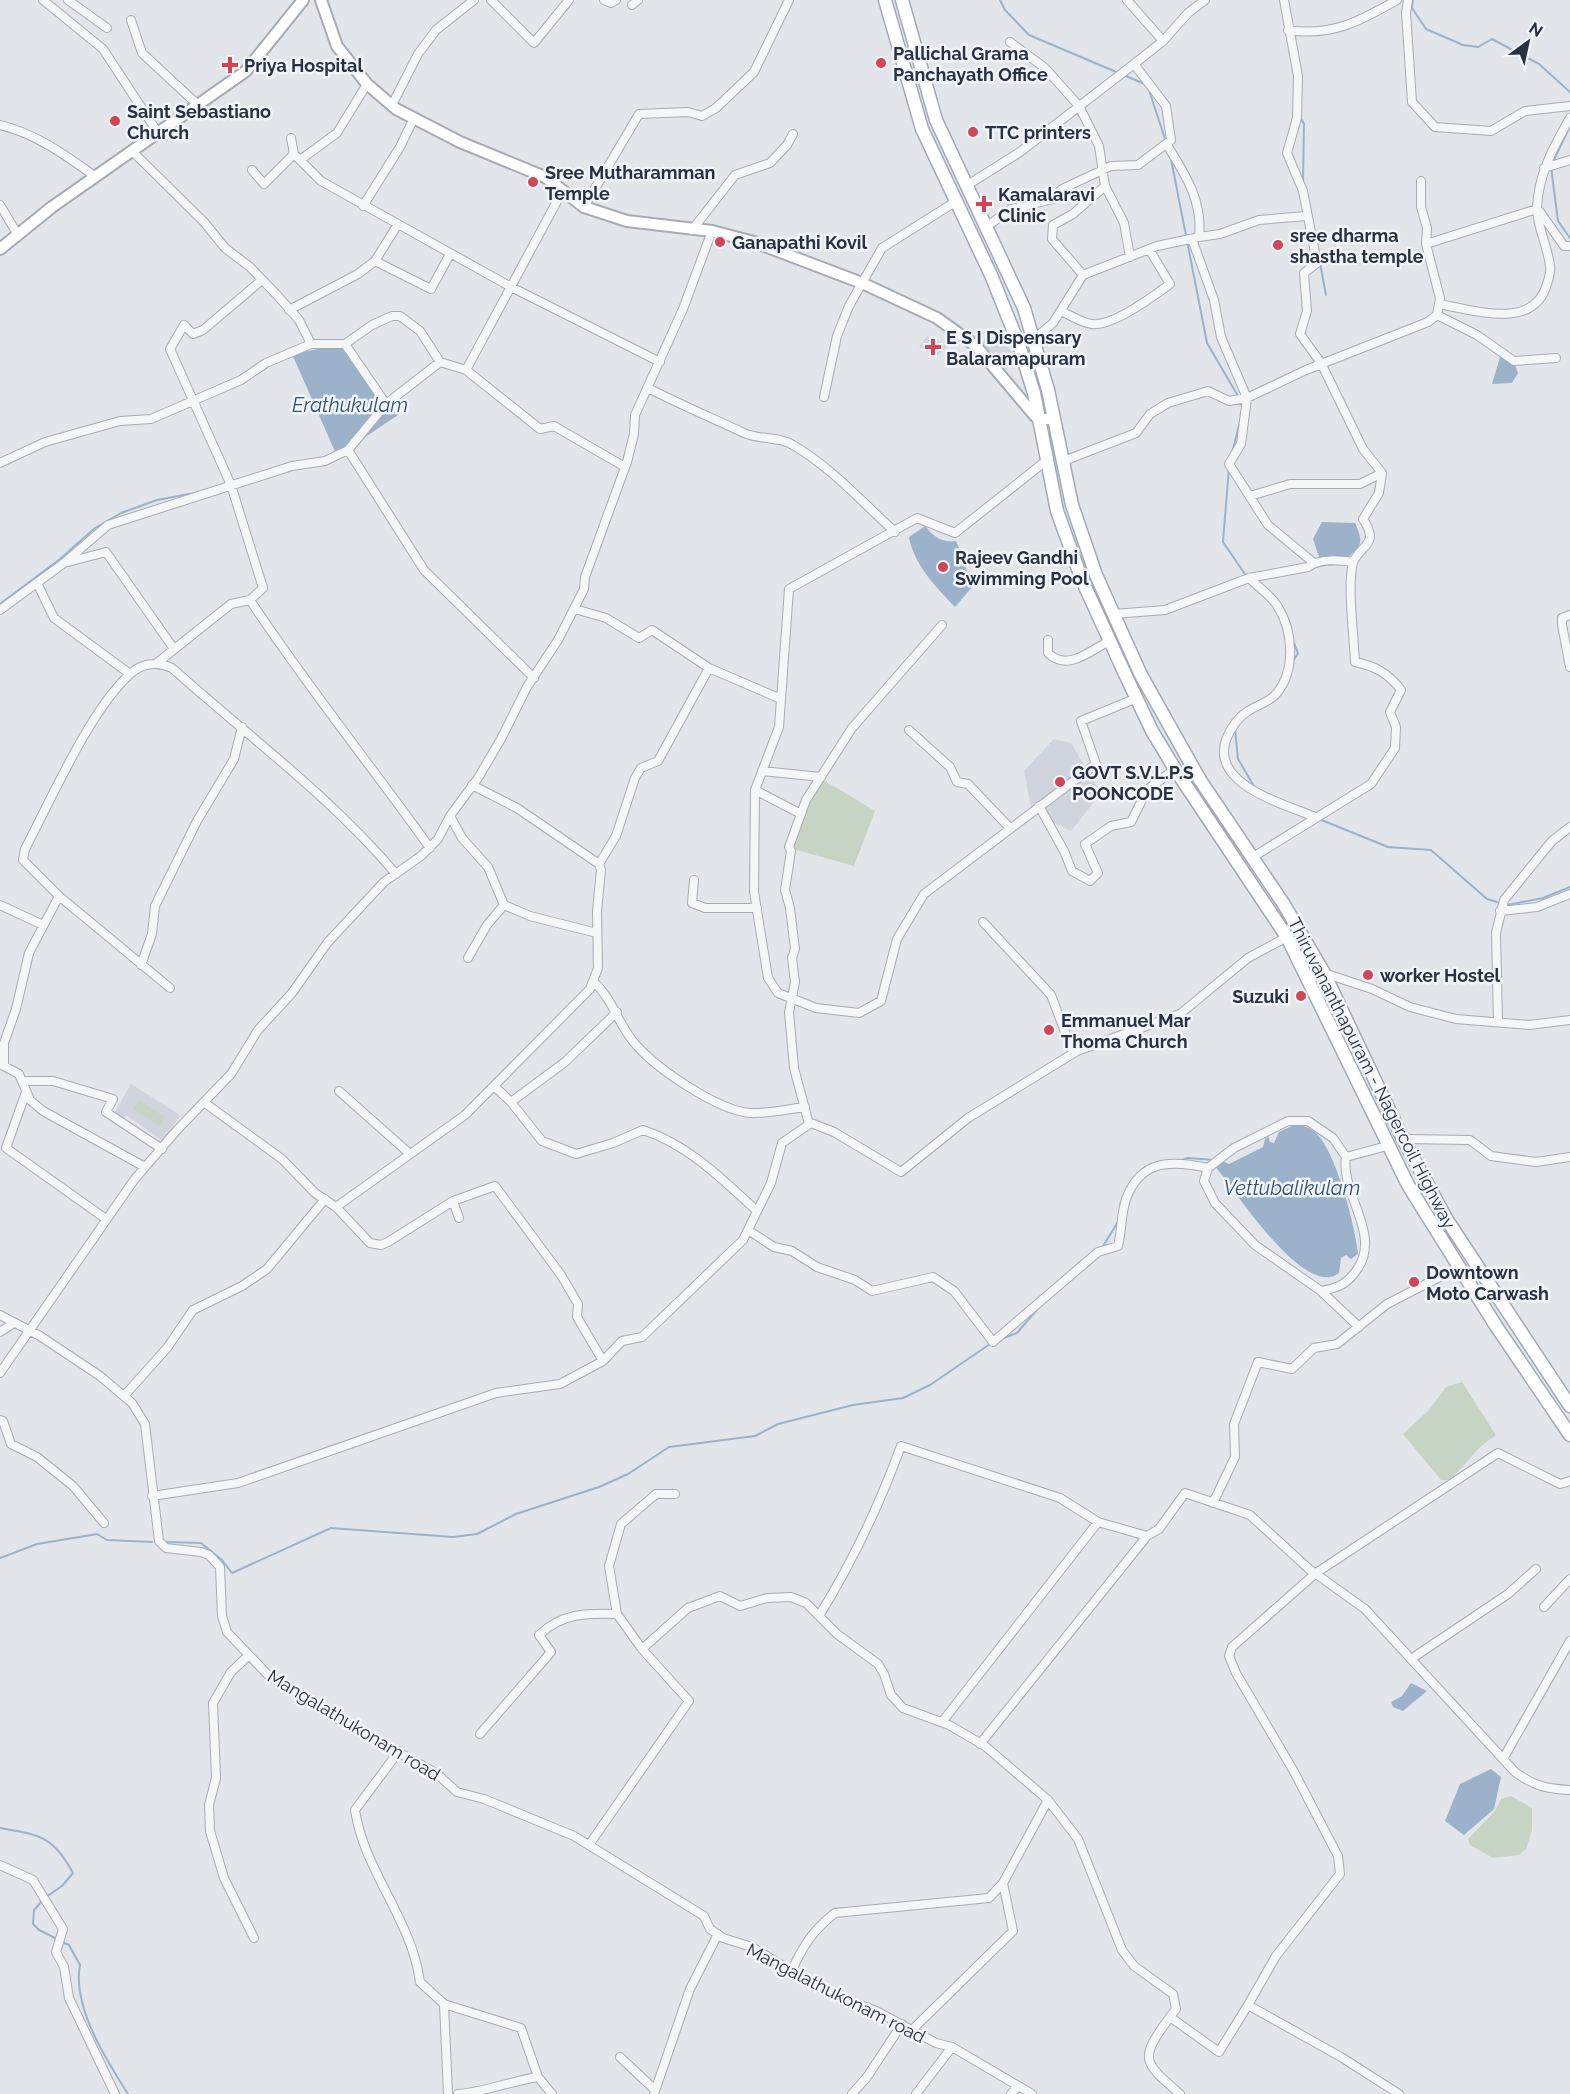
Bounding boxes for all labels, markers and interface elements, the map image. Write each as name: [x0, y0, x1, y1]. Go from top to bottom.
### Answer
north arrow: [1498, 12, 1558, 72]
text: N: [1526, 19, 1546, 41]
place label: Pallichal Grama Panchayath Office: [893, 43, 1048, 85]
place label: Priya Hospital: [244, 55, 363, 76]
marker: Priya Hospital: [221, 56, 239, 74]
marker: Pallichal Grama Panchayath Office: [874, 56, 888, 70]
place label: Saint Sebastiano Church: [127, 101, 271, 143]
marker: Saint Sebastiano Church: [108, 114, 122, 128]
place label: TTC printers: [985, 122, 1091, 143]
marker: TTC printers: [966, 125, 980, 139]
place label: Sree Mutharamman Temple: [545, 162, 715, 204]
marker: Sree Mutharamman Temple: [526, 175, 540, 189]
place label: Kamalaravi Clinic: [998, 184, 1095, 226]
marker: Kamalaravi Clinic: [975, 195, 993, 213]
place label: sree dharma shastha temple: [1290, 225, 1424, 267]
place label: Ganapathi Kovil: [732, 232, 867, 253]
marker: Ganapathi Kovil: [713, 235, 727, 249]
marker: sree dharma shastha temple: [1271, 238, 1285, 252]
place label: E S I Dispensary Balaramapuram: [946, 327, 1086, 369]
marker: E S I Dispensary Balaramapuram: [924, 338, 942, 356]
water label: Erathukulam: [292, 393, 408, 417]
place label: Rajeev Gandhi Swimming Pool: [955, 547, 1089, 589]
marker: Rajeev Gandhi Swimming Pool: [936, 560, 950, 574]
place label: GOVT S.V.L.P.S POONCODE: [1072, 762, 1194, 804]
marker: GOVT S.V.L.P.S POONCODE: [1053, 775, 1067, 789]
street label: Thiruvananthapuram - Nagercoil Highway: [1284, 914, 1460, 1232]
place label: worker Hostel: [1380, 965, 1500, 986]
marker: worker Hostel: [1361, 968, 1375, 982]
place label: Suzuki: [1232, 986, 1289, 1007]
marker: Suzuki: [1294, 989, 1308, 1003]
place label: Emmanuel Mar Thoma Church: [1061, 1010, 1191, 1052]
marker: Emmanuel Mar Thoma Church: [1042, 1023, 1056, 1037]
water label: Vettubalikulam: [1224, 1176, 1360, 1200]
place label: Downtown Moto Carwash: [1426, 1262, 1549, 1304]
marker: Downtown Moto Carwash: [1407, 1275, 1421, 1289]
street label: Mangalathukonam road: [264, 1665, 444, 1785]
street label: Mangalathukonam road: [743, 1939, 929, 2047]

